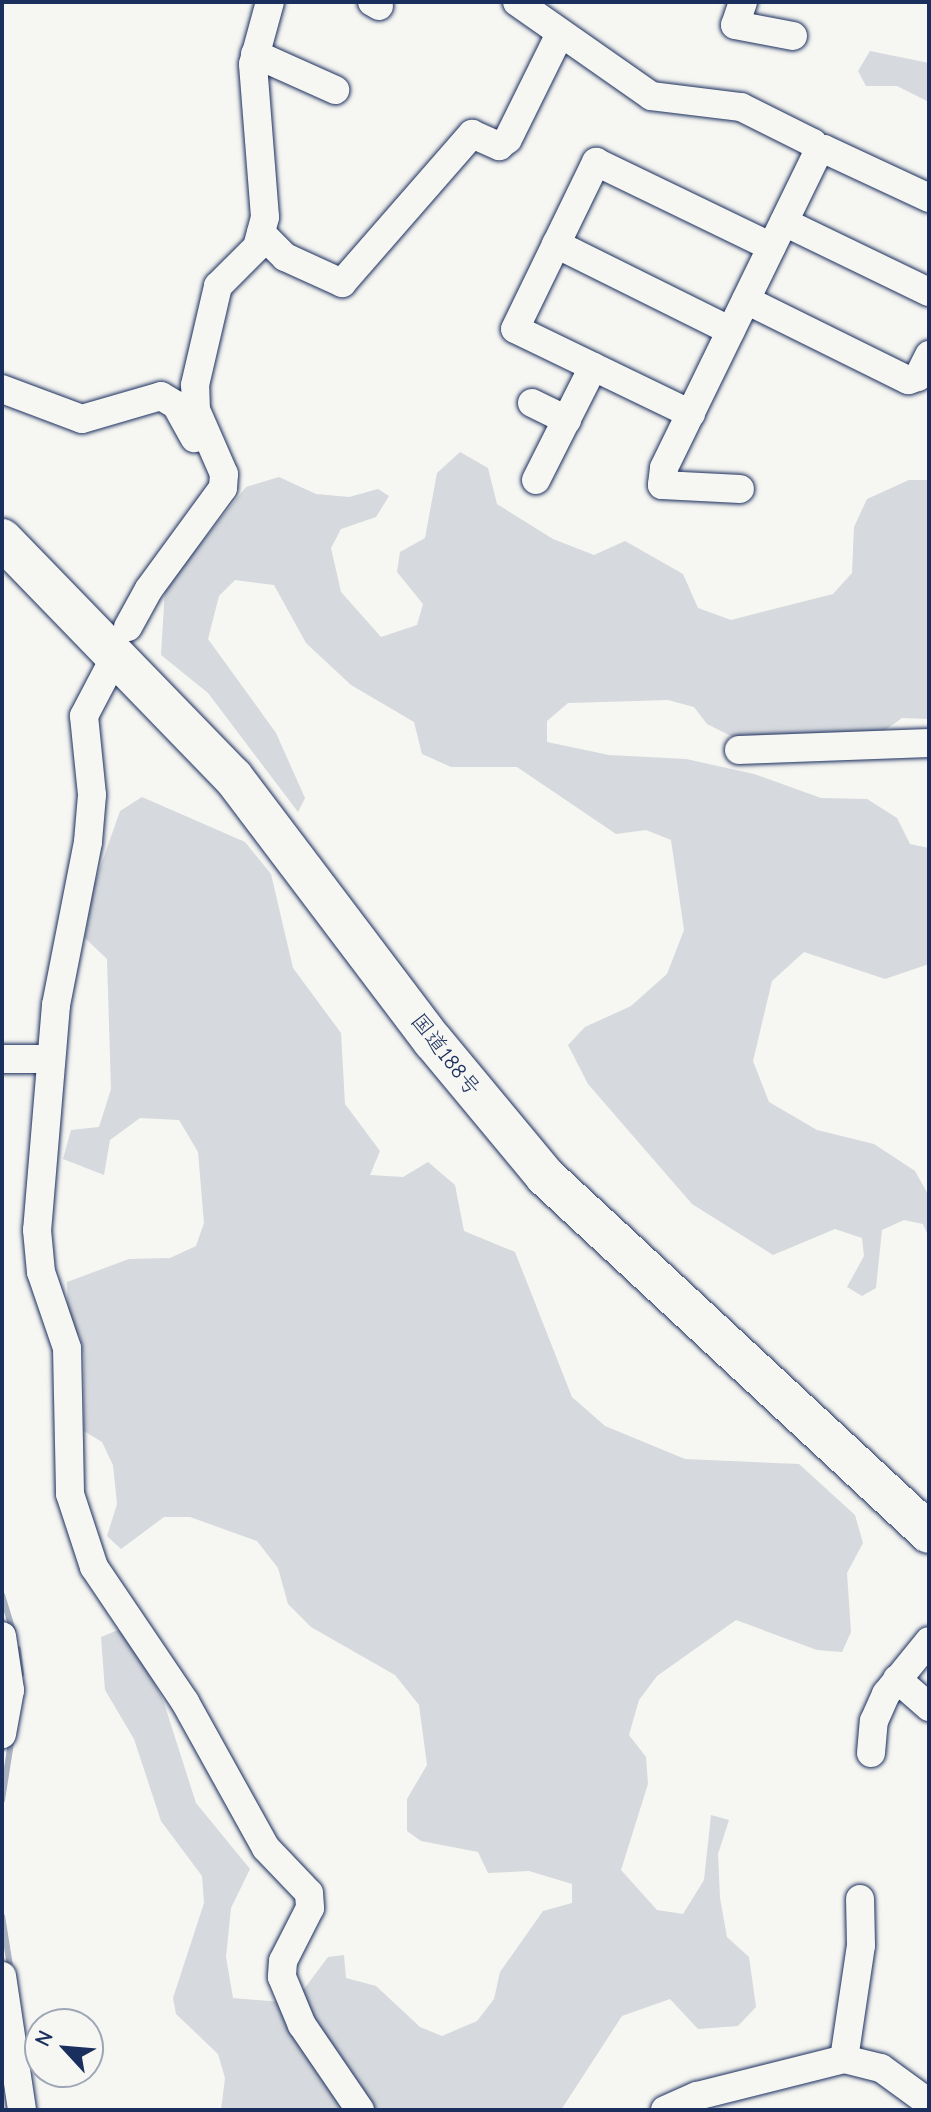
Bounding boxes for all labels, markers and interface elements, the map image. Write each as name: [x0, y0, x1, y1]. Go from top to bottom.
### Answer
street label: 国道188号: [405, 1009, 485, 1101]
north arrow: [24, 2008, 104, 2088]
text: N: [29, 2026, 59, 2051]

